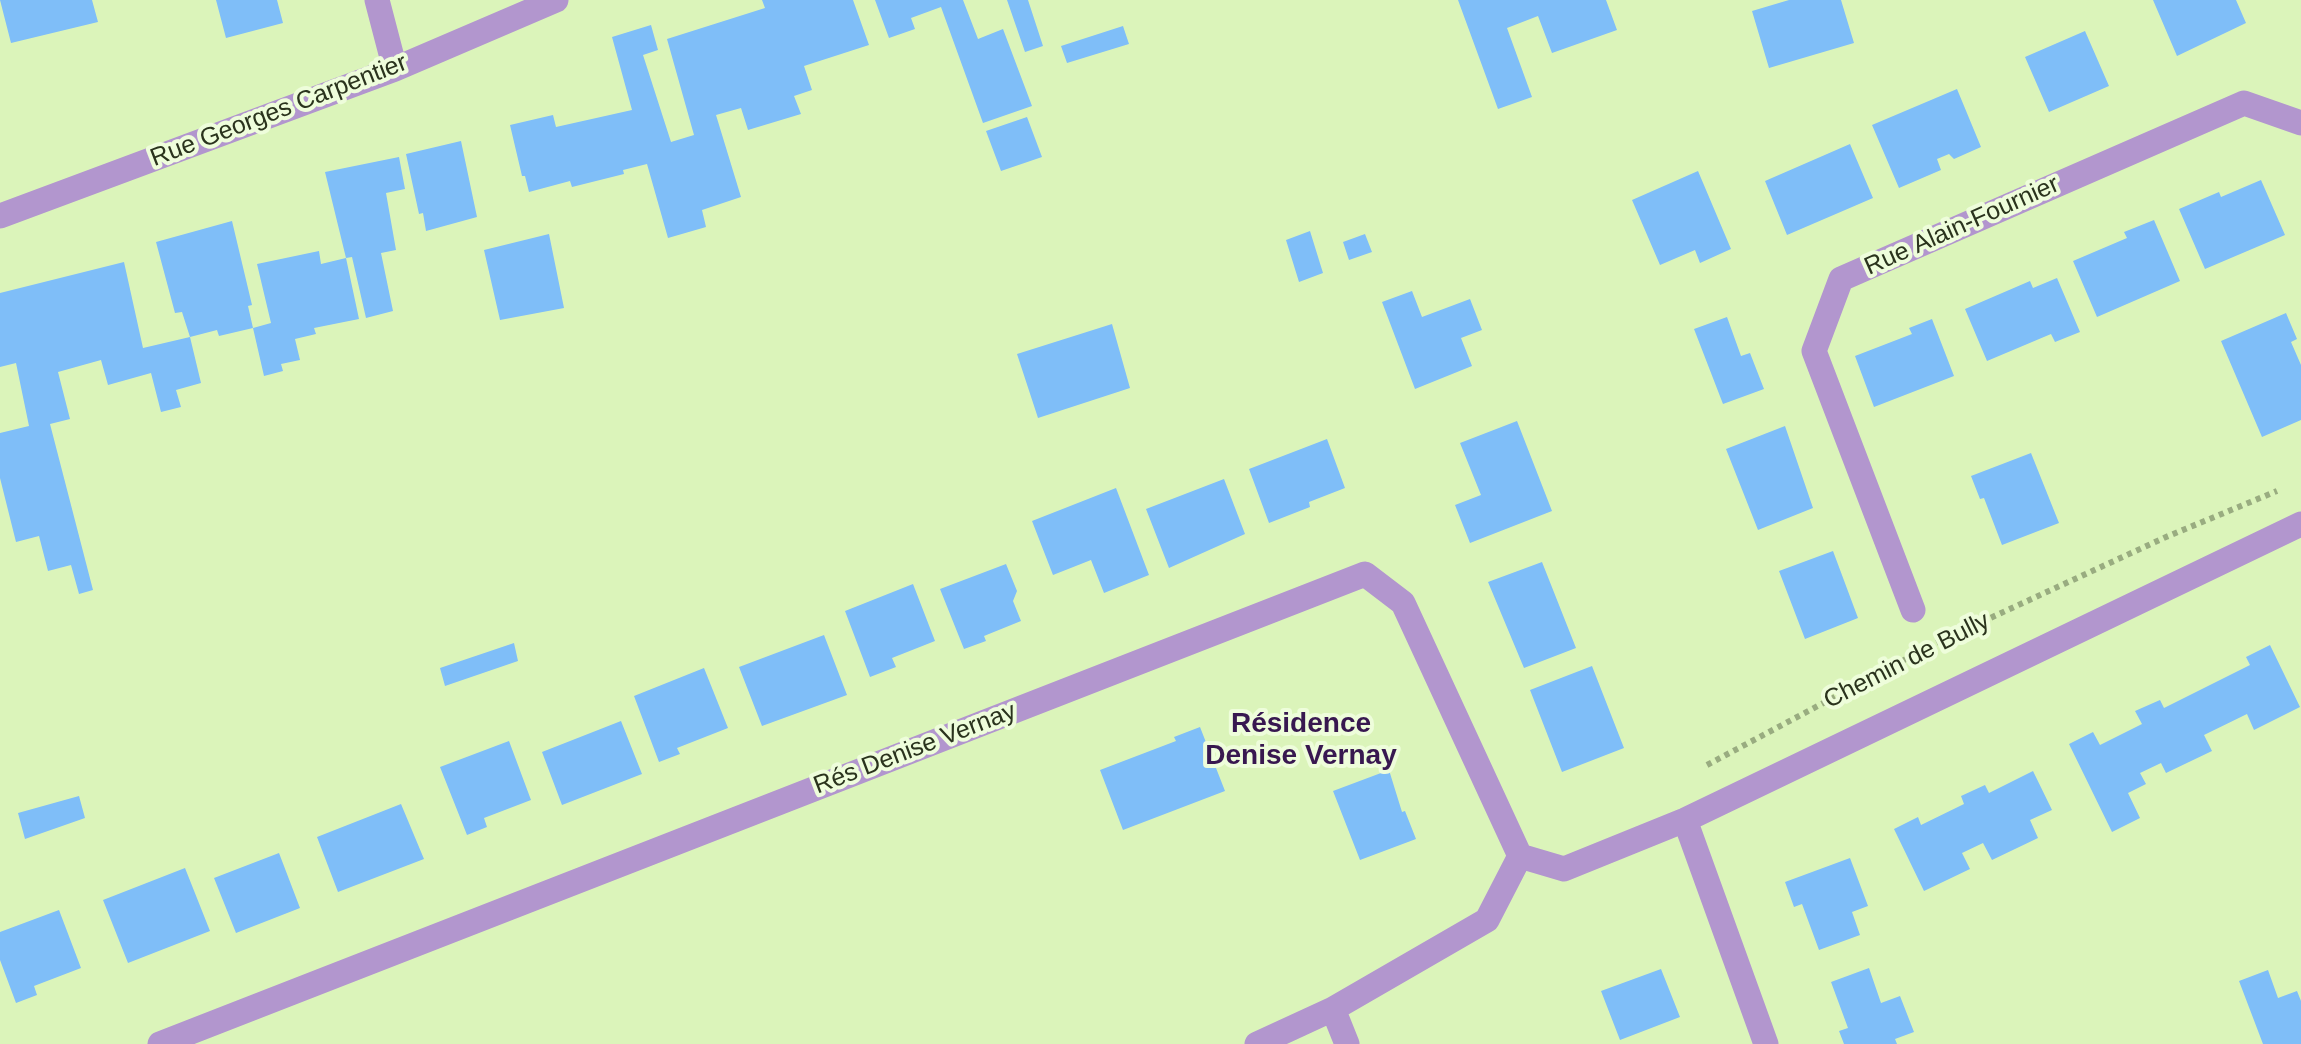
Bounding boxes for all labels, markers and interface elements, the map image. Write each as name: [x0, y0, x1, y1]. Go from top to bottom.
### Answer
street label: Rue Georges Carpentier: [146, 48, 412, 174]
street label: Rue Alain-Fournier: [1860, 170, 2064, 282]
street label: Chemin de Bully: [1819, 606, 1995, 716]
street label: Rés Denise Vernay: [810, 697, 1020, 801]
district label: Résidence Denise Vernay: [1205, 707, 1397, 773]

